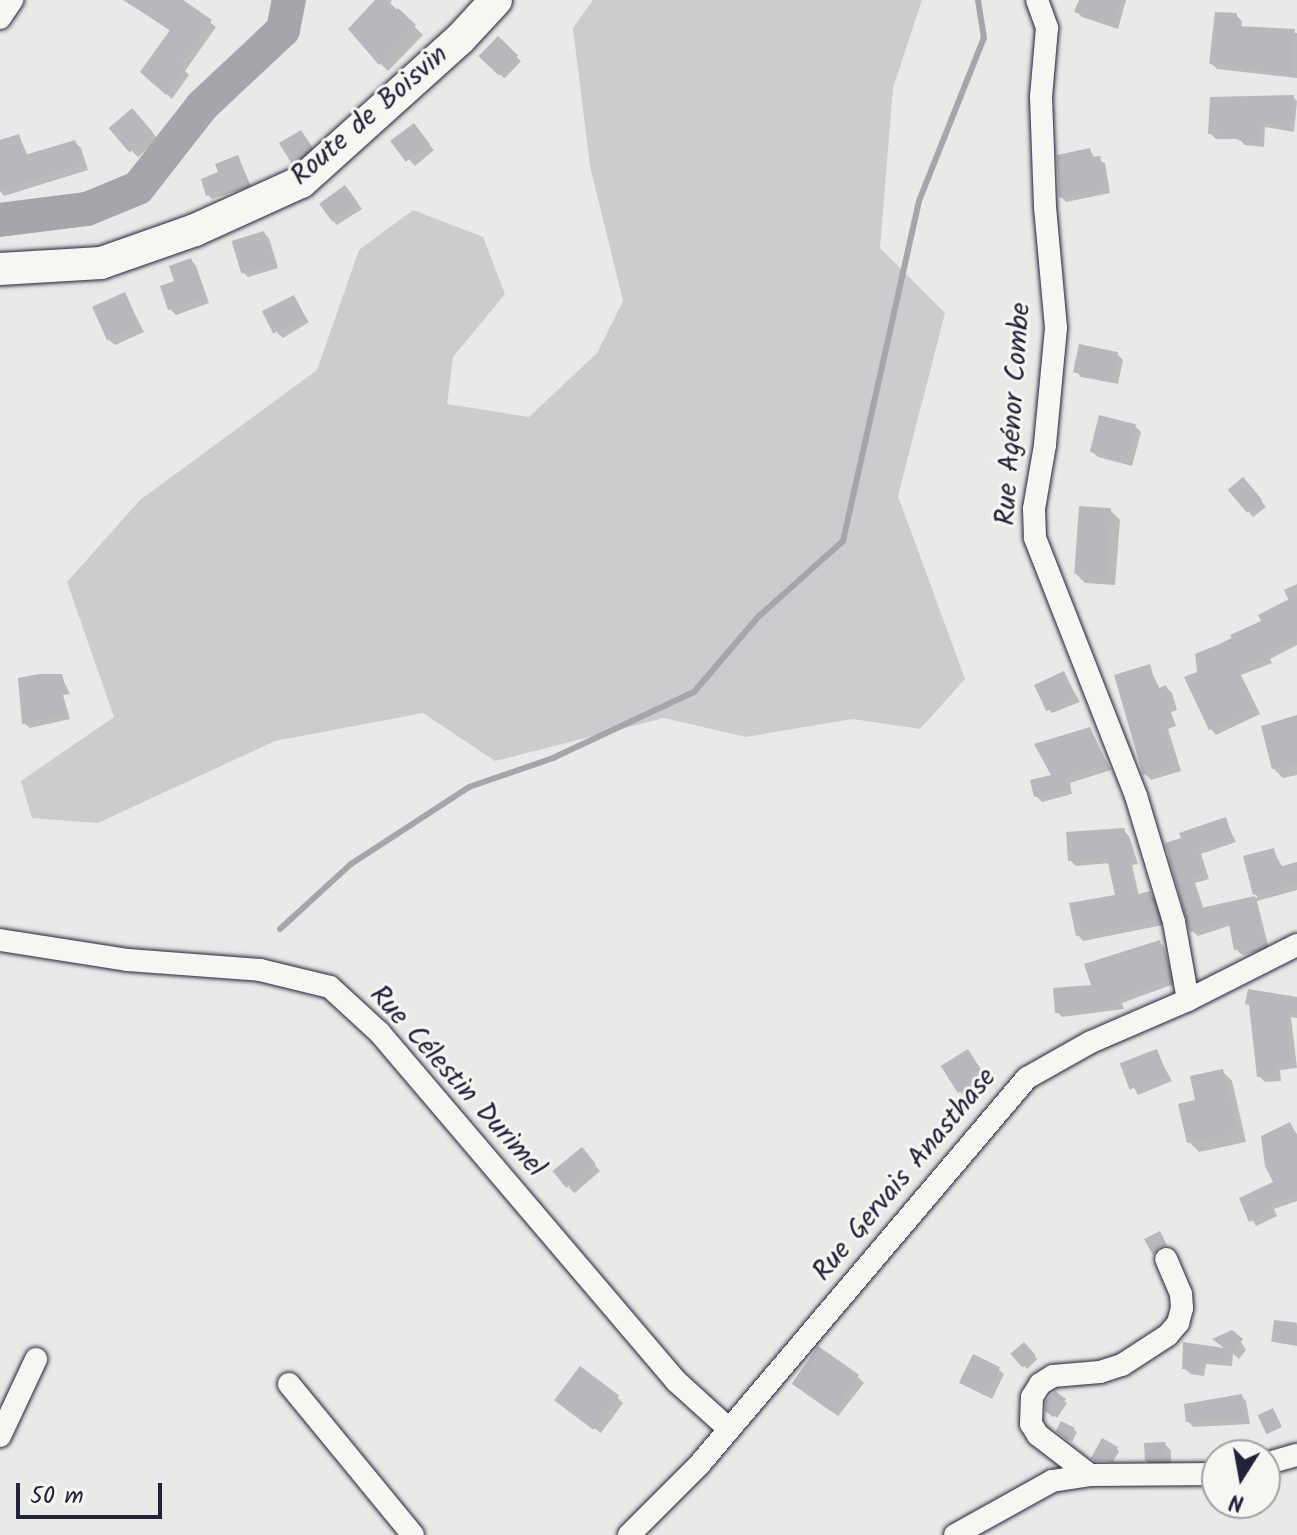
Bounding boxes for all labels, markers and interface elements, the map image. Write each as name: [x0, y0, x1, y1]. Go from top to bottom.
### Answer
street label: Route de Boisvin: [284, 39, 456, 193]
street label: Rue Agénor Combe: [989, 301, 1039, 527]
street label: Rue Célestin Durimel: [362, 979, 552, 1185]
street label: Rue Gervais Anasthase: [806, 1062, 1004, 1288]
north arrow: [1201, 1439, 1281, 1519]
scale bar: [20, 1467, 166, 1517]
text: 50 m: [30, 1477, 84, 1516]
text: N: [1227, 1483, 1247, 1520]

